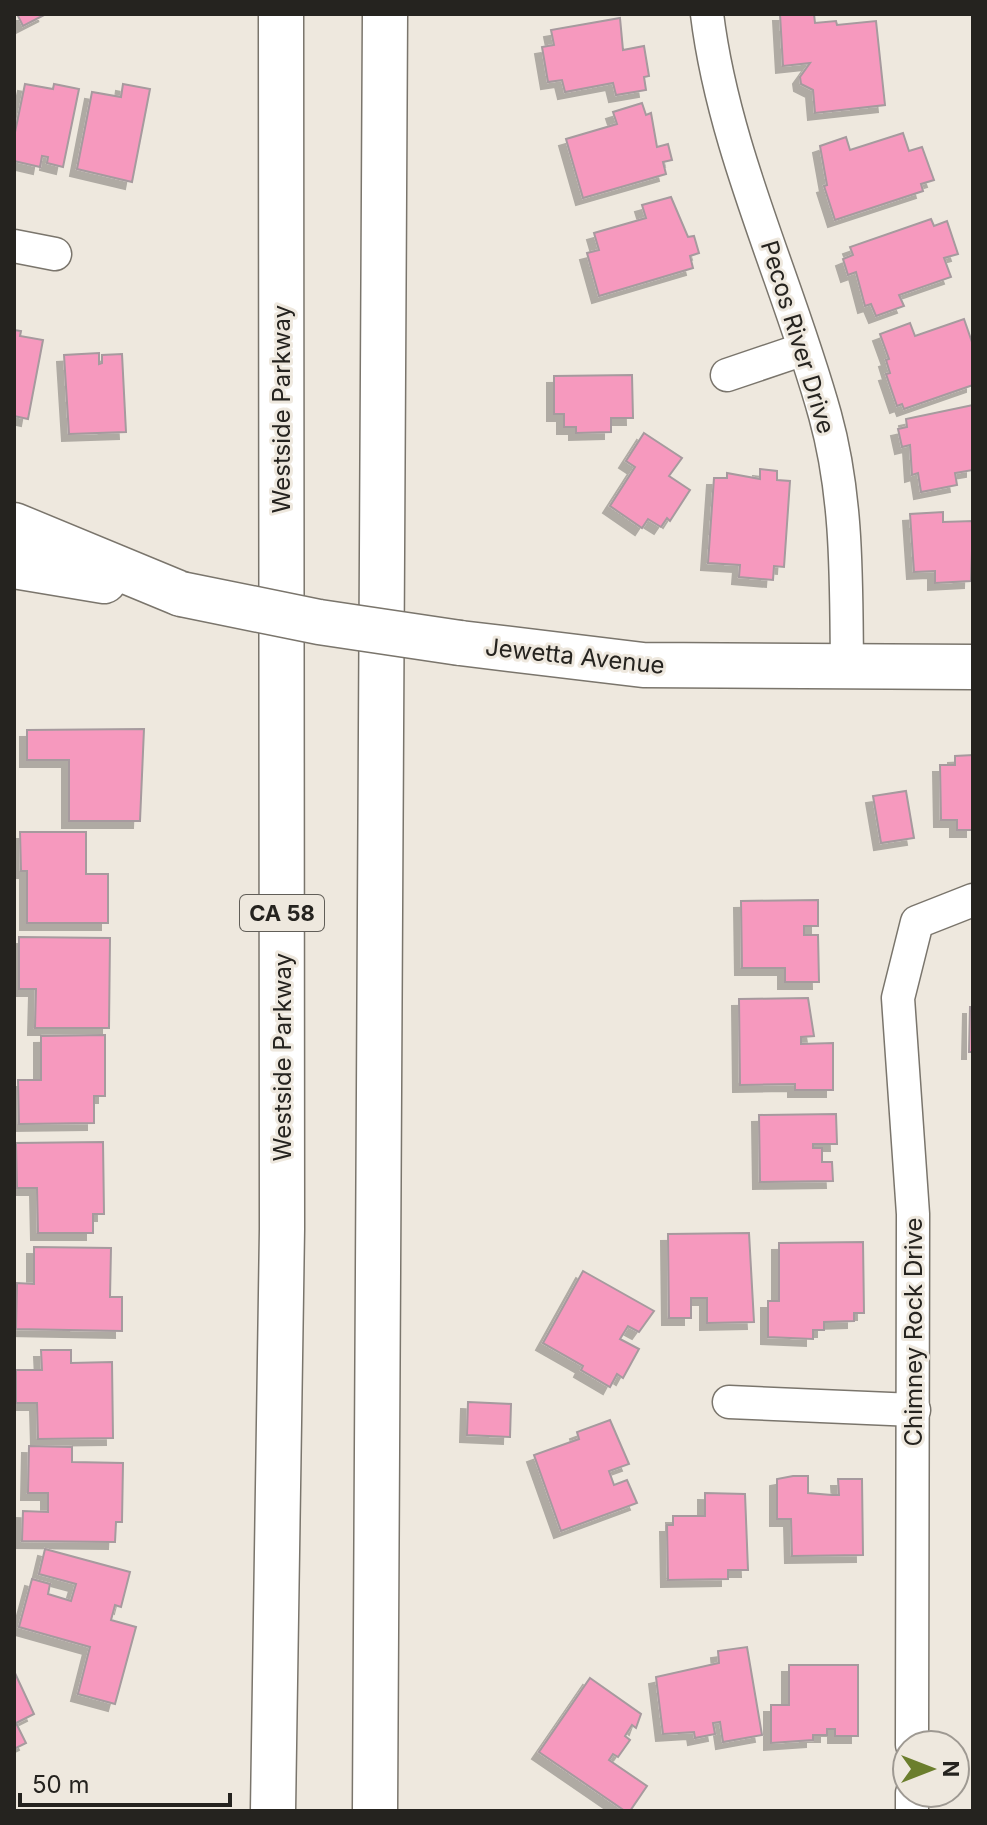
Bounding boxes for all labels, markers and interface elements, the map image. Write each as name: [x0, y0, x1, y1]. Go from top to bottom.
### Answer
street label: Pecos River Drive: [755, 237, 841, 437]
street label: Westside Parkway: [267, 305, 296, 513]
street label: Jewetta Avenue: [484, 632, 666, 680]
road number: CA 58: [240, 895, 324, 931]
street label: Westside Parkway: [268, 953, 297, 1161]
street label: Chimney Rock Drive: [899, 1217, 928, 1447]
north arrow: [891, 1729, 971, 1809]
scale bar: [20, 1757, 230, 1807]
text: N: [938, 1761, 964, 1777]
text: 50 m: [32, 1770, 90, 1799]

